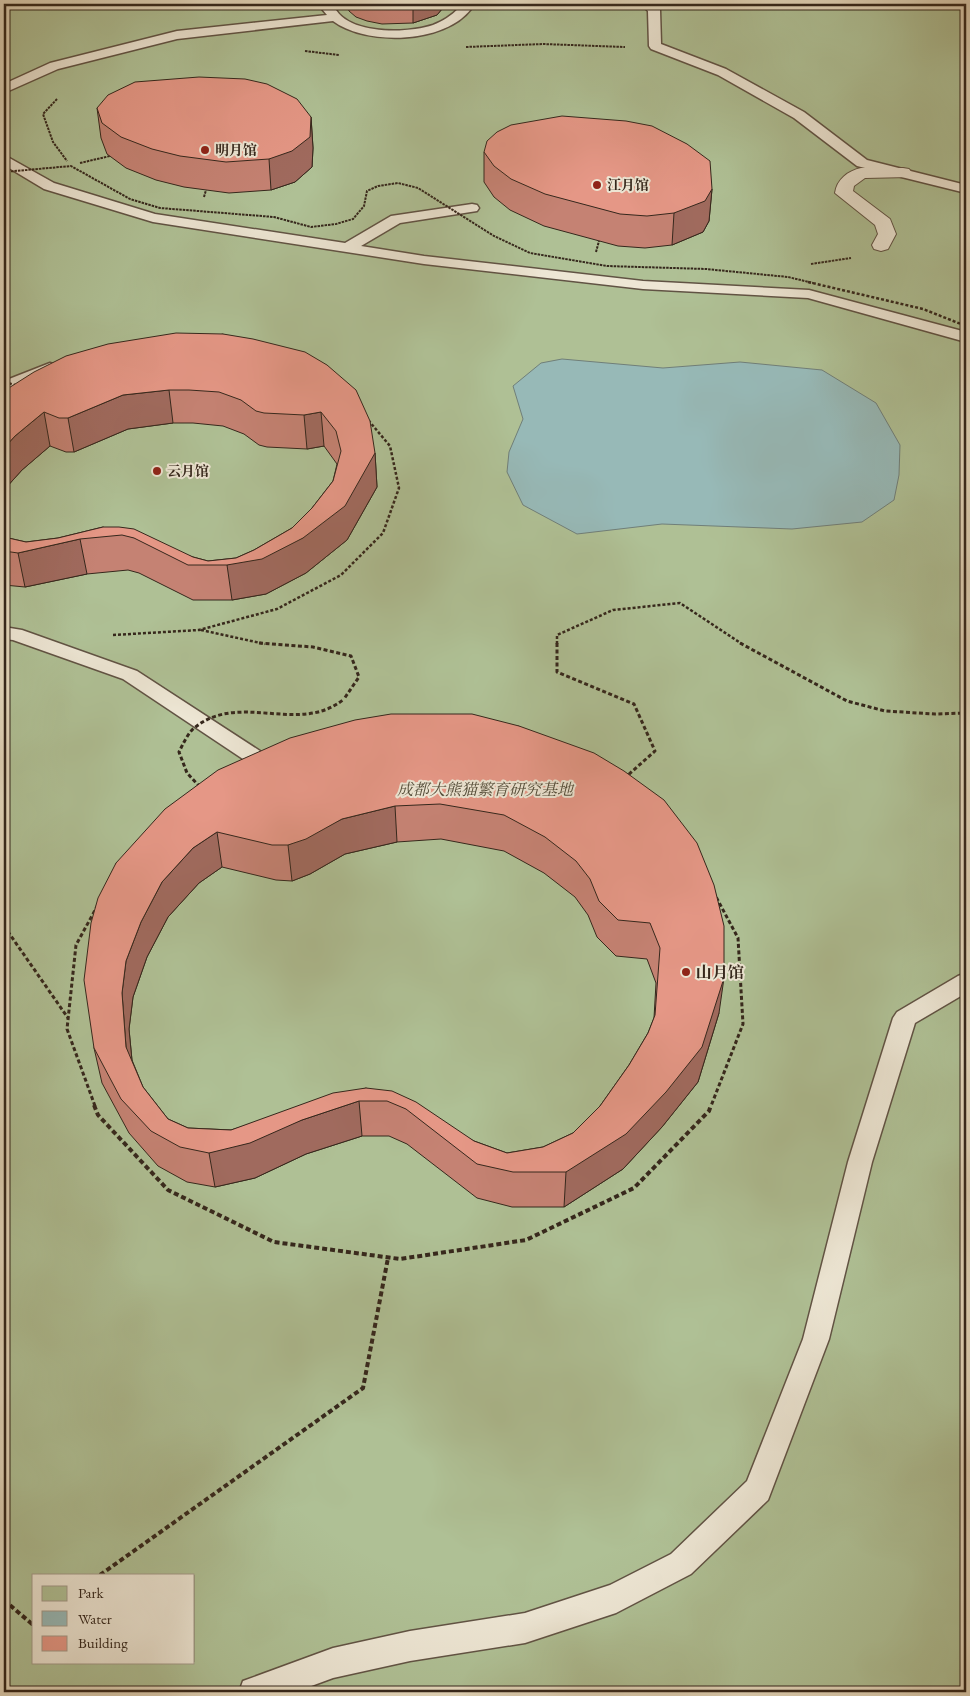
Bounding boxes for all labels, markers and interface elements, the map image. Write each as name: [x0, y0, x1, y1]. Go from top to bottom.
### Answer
place label: 明月馆: [215, 141, 257, 159]
marker: 明月馆: [199, 144, 211, 156]
place label: 江月馆: [607, 176, 649, 194]
marker: 江月馆: [591, 179, 603, 191]
place label: 云月馆: [167, 462, 209, 480]
marker: 云月馆: [151, 465, 163, 477]
park label: 成都大熊猫繁育研究基地: [397, 779, 575, 800]
place label: 山月馆: [696, 962, 744, 983]
marker: 山月馆: [680, 966, 692, 978]
legend: [32, 1574, 195, 1664]
text: Park: [78, 1583, 105, 1602]
text: Water: [78, 1609, 112, 1628]
text: Building: [78, 1633, 128, 1652]

